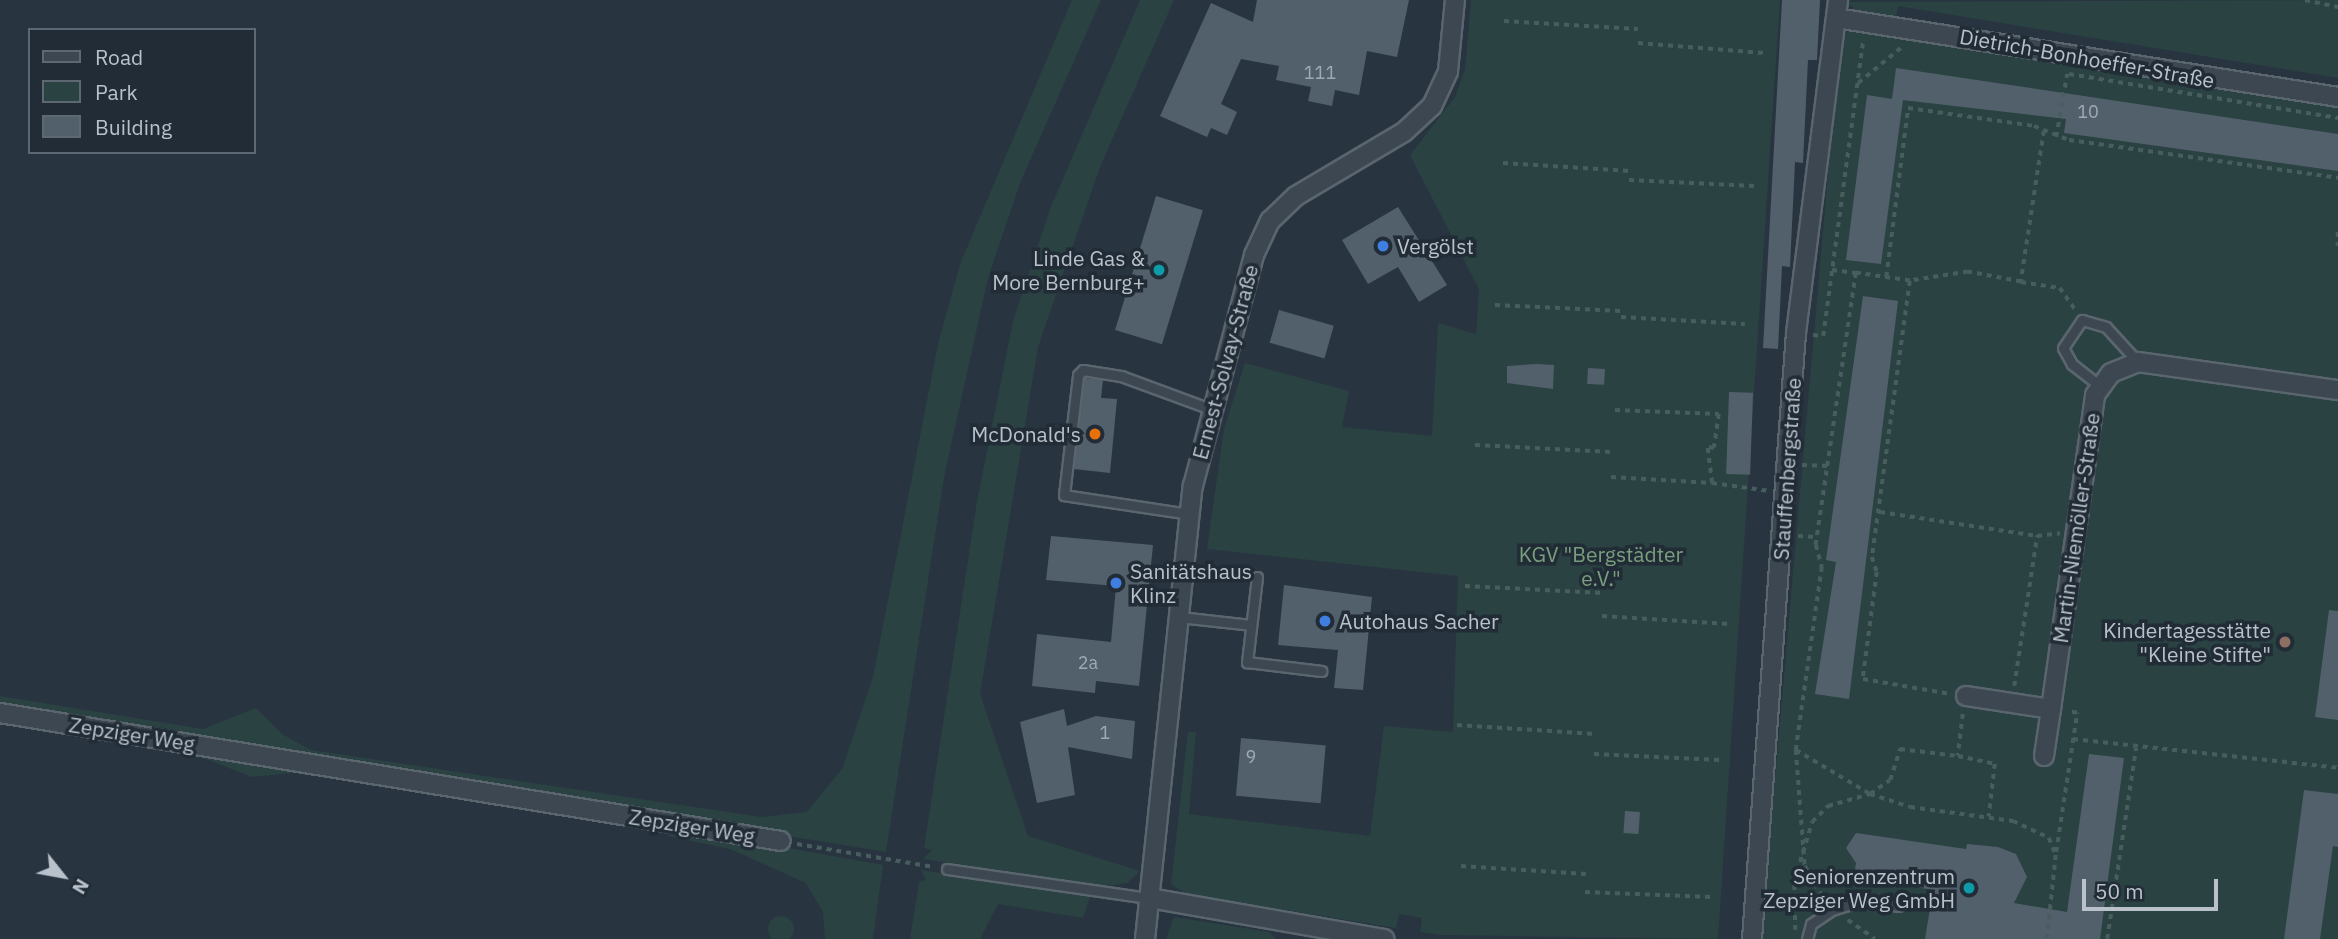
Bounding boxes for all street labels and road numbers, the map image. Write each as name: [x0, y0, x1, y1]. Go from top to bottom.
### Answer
street label: Dietrich-Bonhoeffer-Straße: [1958, 23, 2216, 93]
street label: Ernest-Solvay-Straße: [1187, 262, 1263, 462]
street label: Stauffenbergstraße: [1768, 377, 1806, 561]
street label: Martin-Niemöller-Straße: [2047, 411, 2105, 645]
street label: Zepziger Weg: [67, 712, 197, 756]
street label: Zepziger Weg: [627, 804, 757, 848]

